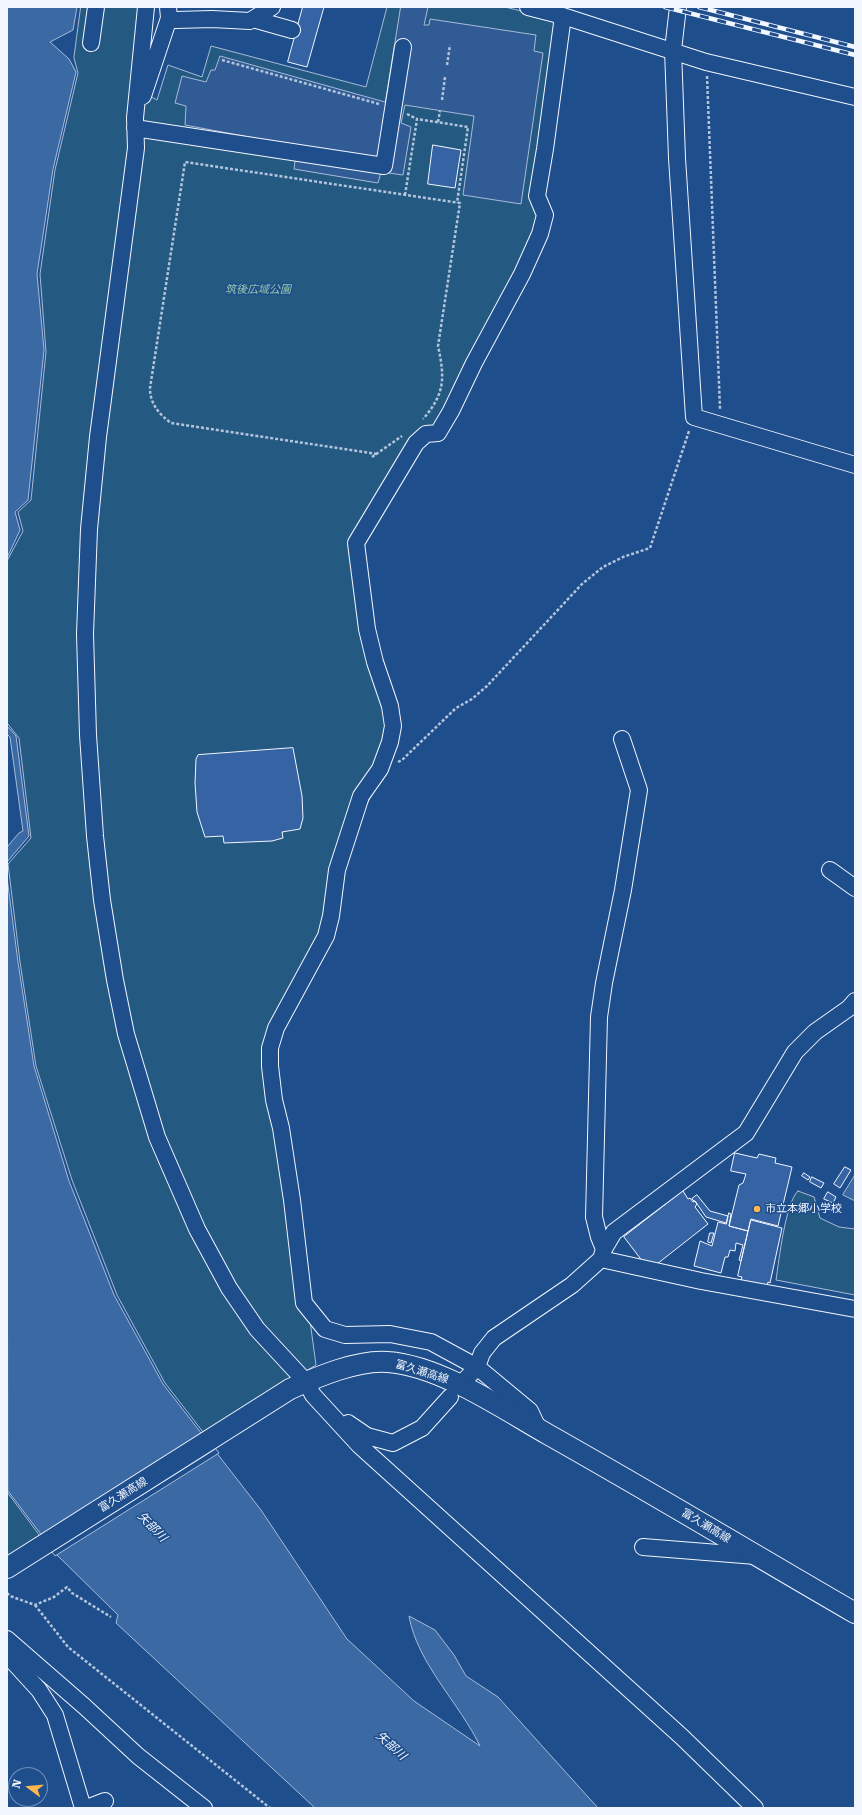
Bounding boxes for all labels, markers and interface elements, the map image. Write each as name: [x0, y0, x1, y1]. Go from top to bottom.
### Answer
park label: 筑後広域公園: [225, 283, 291, 297]
place label: 市立本郷小学校: [765, 1202, 842, 1216]
marker: 市立本郷小学校: [752, 1204, 762, 1214]
street label: 富久瀬高線: [394, 1358, 450, 1386]
street label: 富久瀬高線: [96, 1475, 150, 1515]
street label: 富久瀬高線: [679, 1506, 733, 1546]
water label: 矢部川: [134, 1509, 170, 1545]
water label: 矢部川: [373, 1729, 409, 1763]
north arrow: [8, 1767, 48, 1807]
text: N: [10, 1778, 24, 1790]

